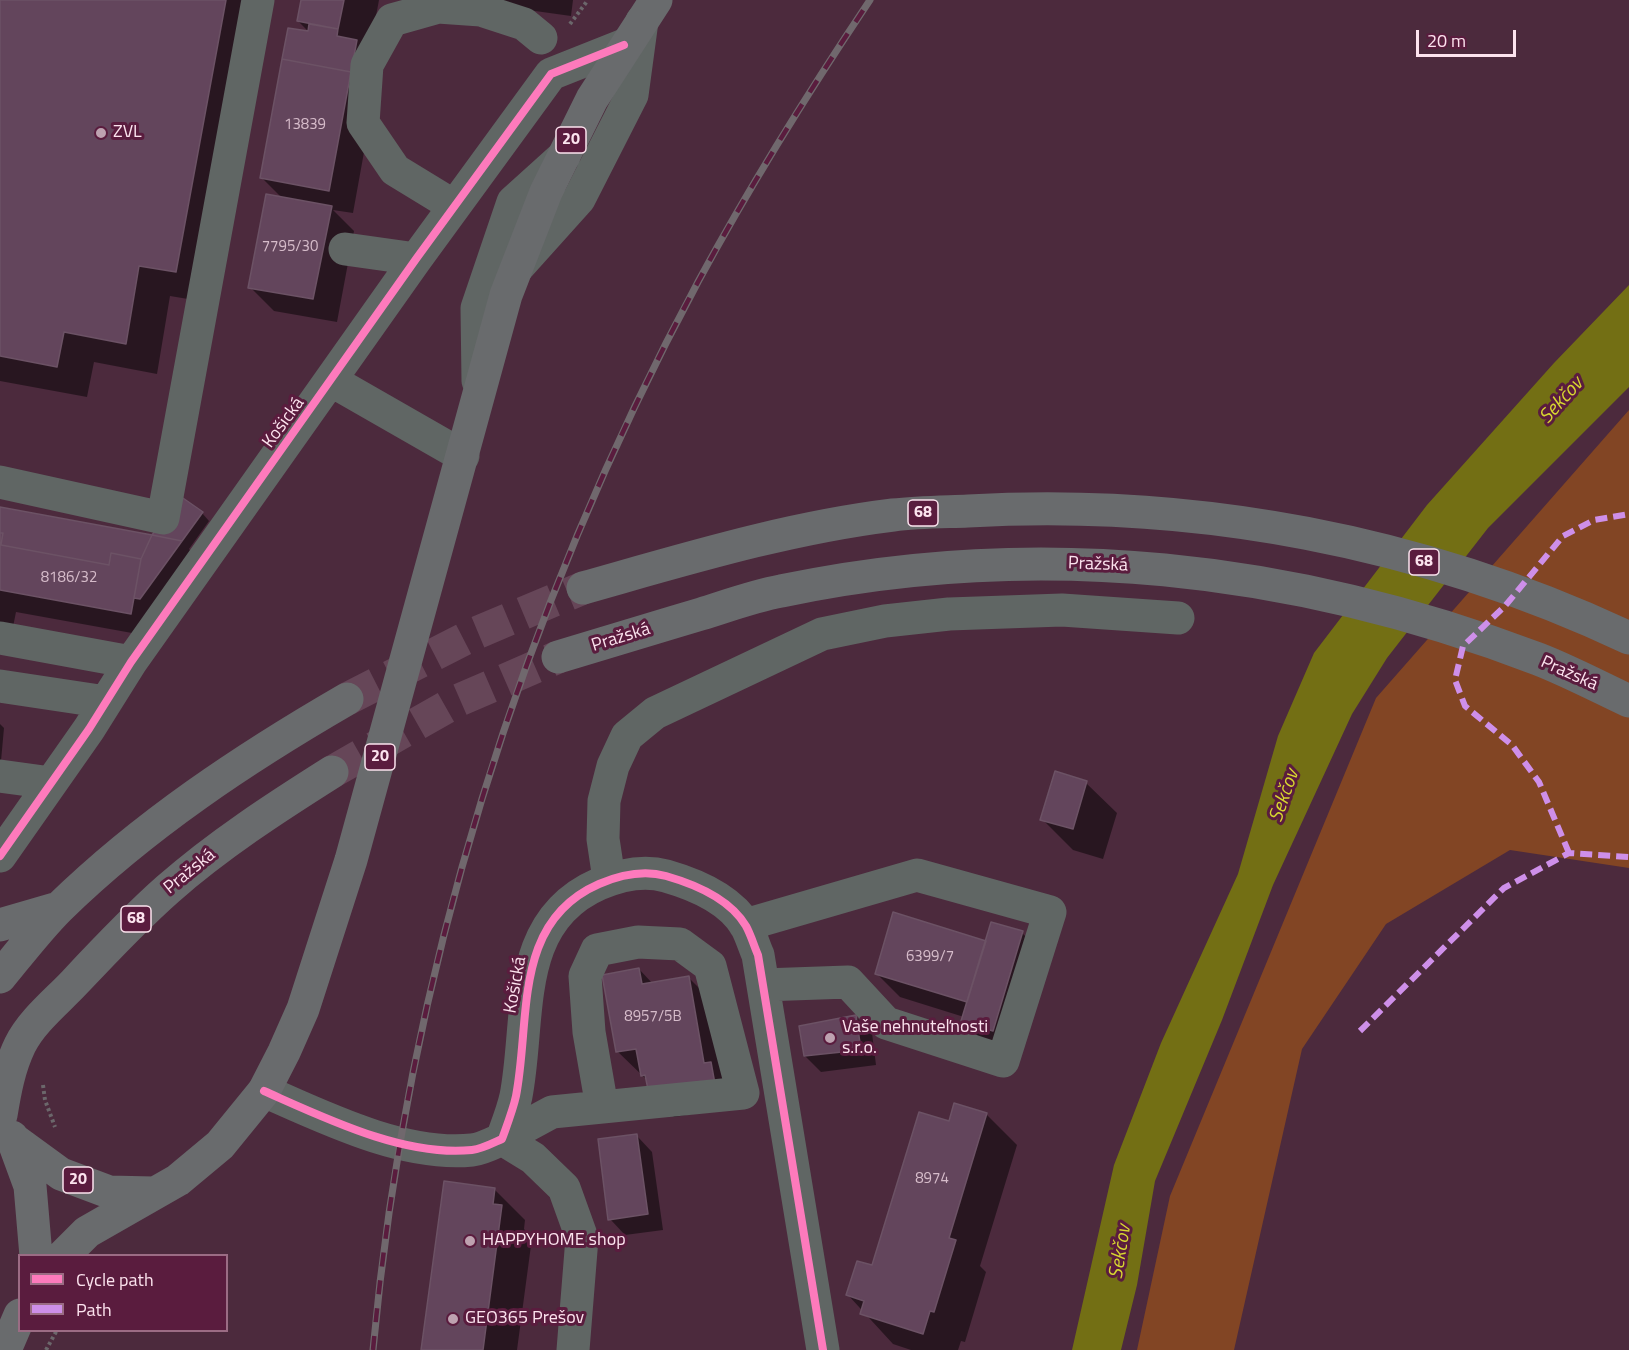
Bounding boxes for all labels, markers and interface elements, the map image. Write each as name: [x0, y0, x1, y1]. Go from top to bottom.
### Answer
scale bar: [1419, 18, 1520, 56]
text: 20 m: [1427, 27, 1466, 54]
house number: 13839: [284, 116, 326, 134]
place label: ZVL: [113, 122, 142, 144]
marker: ZVL: [94, 126, 108, 140]
road number: 20: [556, 127, 586, 153]
house number: 7795/30: [262, 238, 318, 256]
water label: Sekčov: [1535, 373, 1589, 429]
street label: Košická: [258, 394, 310, 452]
road number: 68: [908, 500, 938, 526]
road number: 68: [1409, 549, 1439, 575]
street label: Pražská: [1068, 553, 1128, 577]
house number: 8186/32: [41, 569, 97, 587]
street label: Pražská: [589, 619, 653, 657]
street label: Pražská: [1537, 652, 1601, 696]
road number: 20: [365, 744, 395, 770]
water label: Sekčov: [1265, 766, 1305, 826]
street label: Pražská: [160, 845, 220, 899]
road number: 68: [121, 906, 151, 932]
house number: 6399/7: [906, 948, 954, 966]
street label: Košická: [500, 955, 532, 1015]
house number: 8957/5B: [624, 1008, 682, 1026]
place label: Vaše nehnuteľnosti s.r.o.: [842, 1017, 988, 1060]
marker: Vaše nehnuteľnosti s.r.o.: [823, 1031, 837, 1045]
road number: 20: [63, 1167, 93, 1193]
house number: 8974: [915, 1170, 949, 1188]
water label: Sekčov: [1105, 1223, 1137, 1281]
place label: HAPPYHOME shop: [482, 1230, 626, 1252]
marker: HAPPYHOME shop: [463, 1234, 477, 1248]
legend: [18, 1254, 228, 1332]
text: Cycle path: [76, 1266, 154, 1293]
text: Path: [76, 1296, 112, 1323]
place label: GEO365 Prešov: [465, 1308, 584, 1330]
marker: GEO365 Prešov: [446, 1312, 460, 1326]

